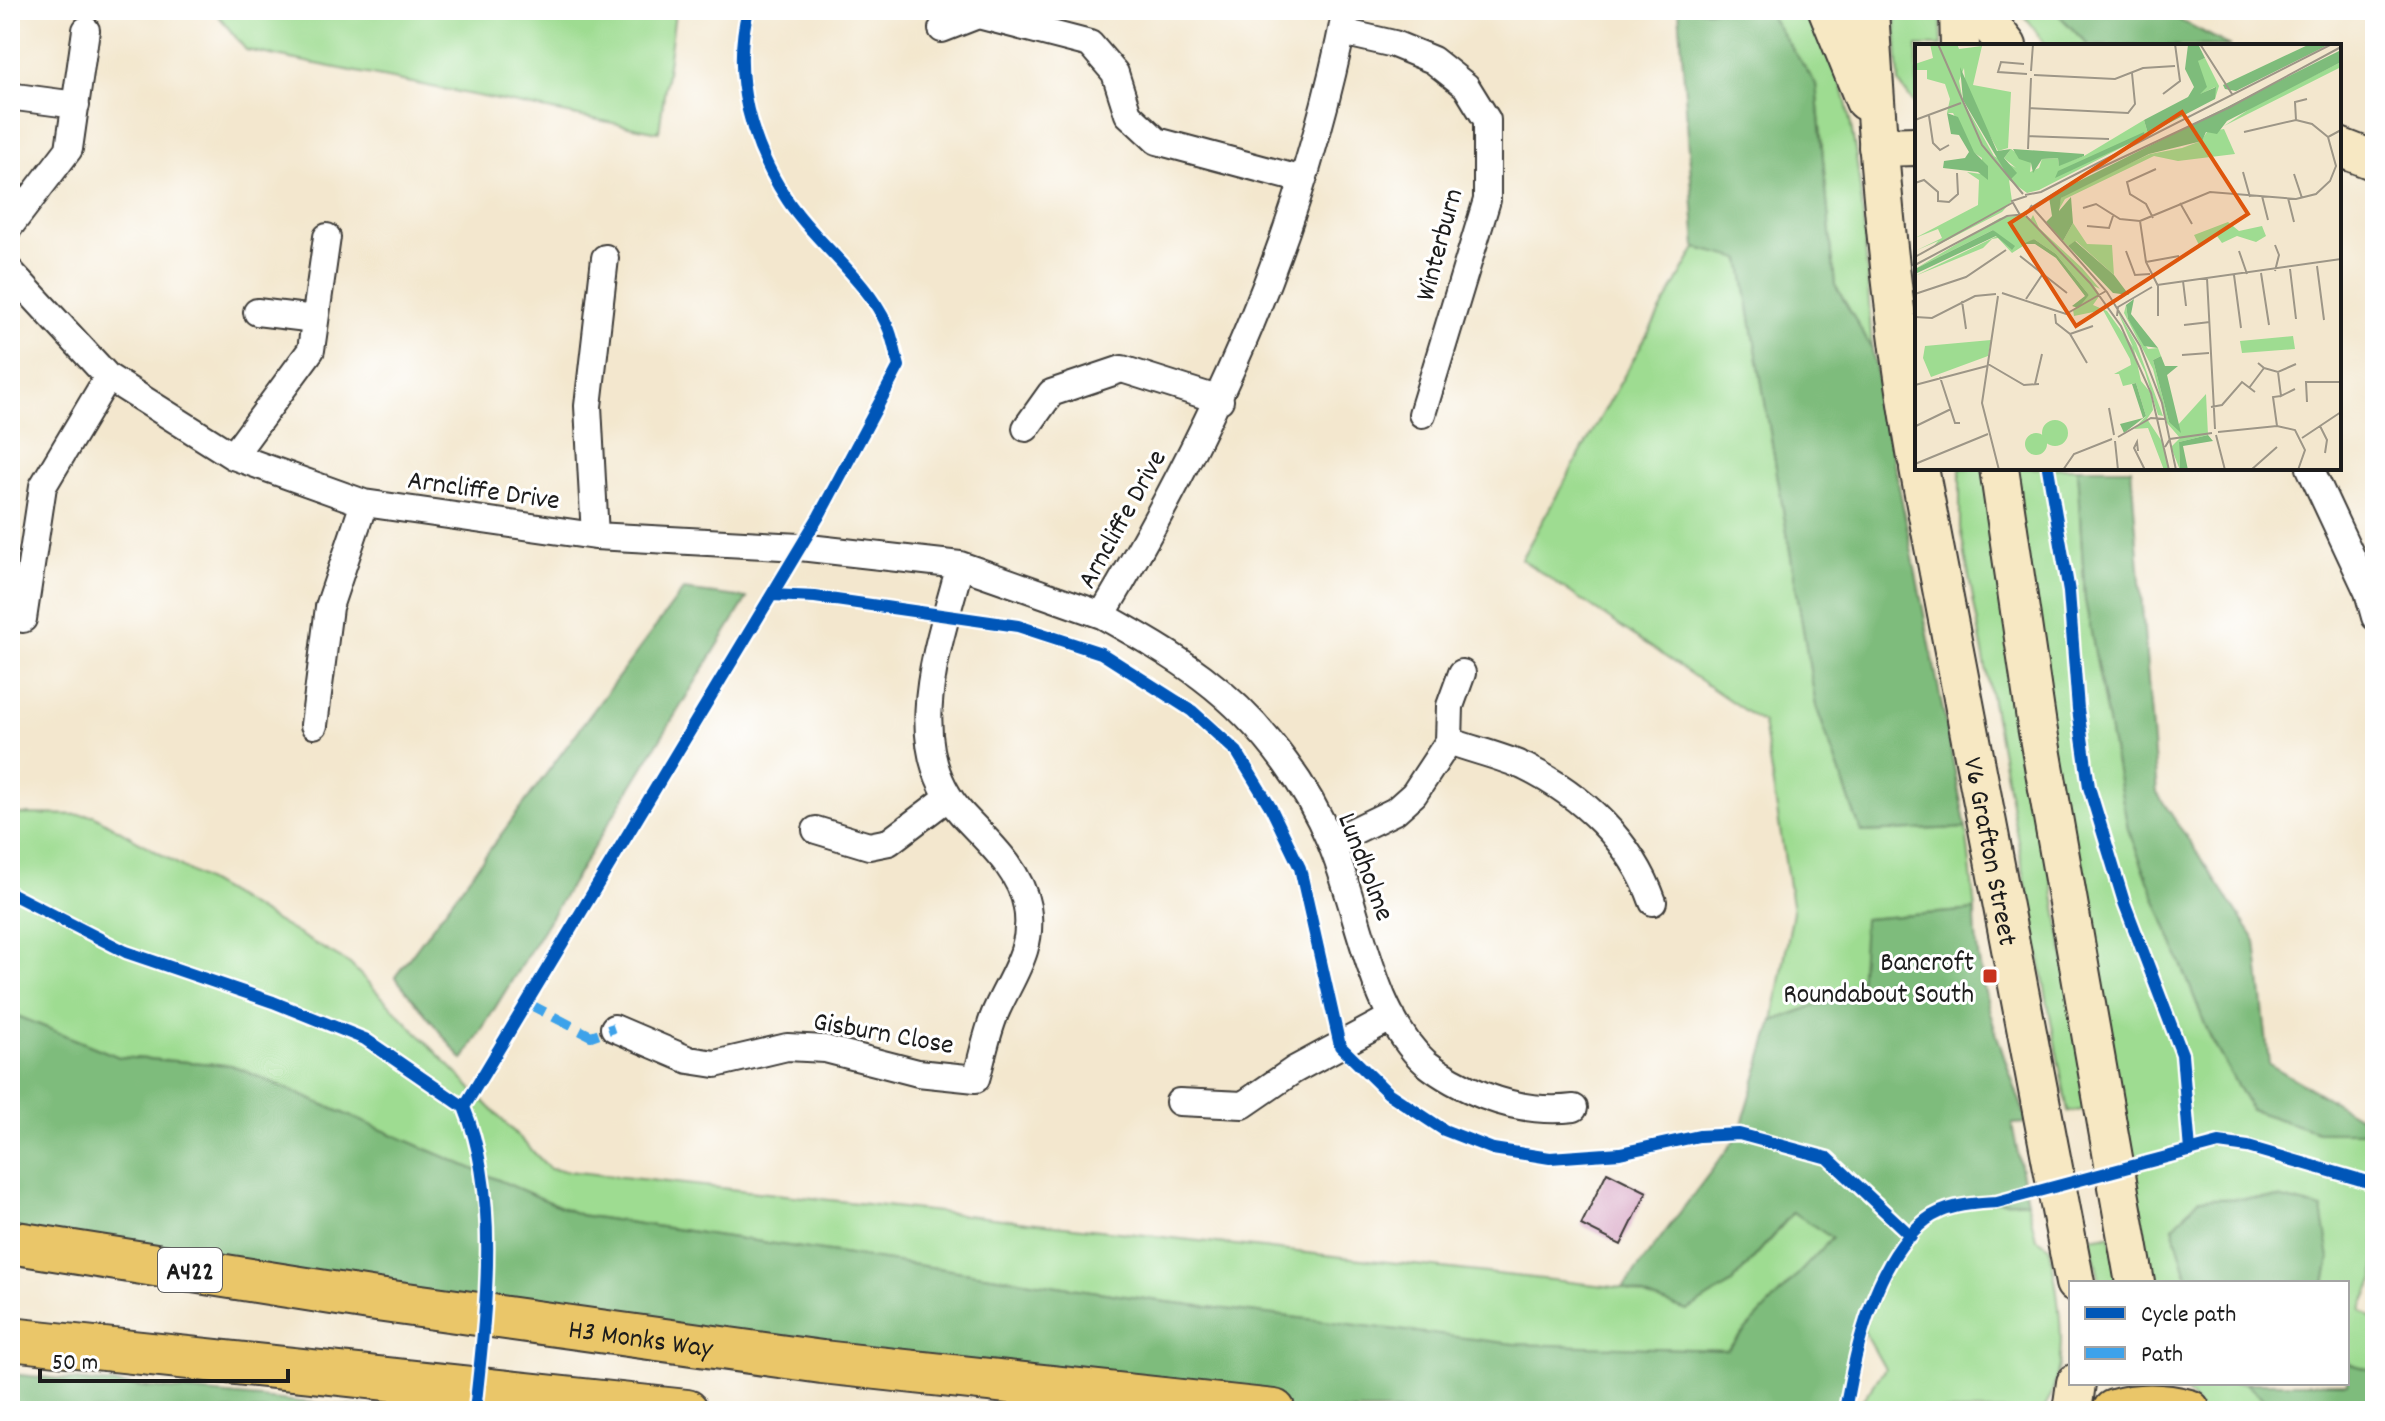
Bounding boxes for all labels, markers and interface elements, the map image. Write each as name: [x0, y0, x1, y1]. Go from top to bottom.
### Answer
inset map: [1915, 44, 2341, 470]
street label: Winterburn: [1408, 185, 1476, 306]
street label: Arncliffe Drive: [1070, 444, 1179, 597]
street label: Arncliffe Drive: [405, 462, 562, 523]
street label: V6 Grafton Street: [1950, 754, 2025, 950]
street label: Lundholme: [1324, 808, 1402, 928]
place label: Bancroft Roundabout South: [1783, 945, 1974, 1017]
marker: Bancroft Roundabout South: [1981, 967, 1999, 985]
street label: Gisburn Close: [810, 1004, 957, 1068]
road number: A422: [158, 1248, 222, 1292]
legend: [2069, 1281, 2349, 1385]
text: Cycle path: [2141, 1299, 2236, 1333]
street label: H3 Monks Way: [565, 1312, 716, 1372]
scale bar: [40, 1333, 288, 1383]
text: Path: [2141, 1339, 2183, 1373]
text: 50 m: [52, 1347, 98, 1381]

